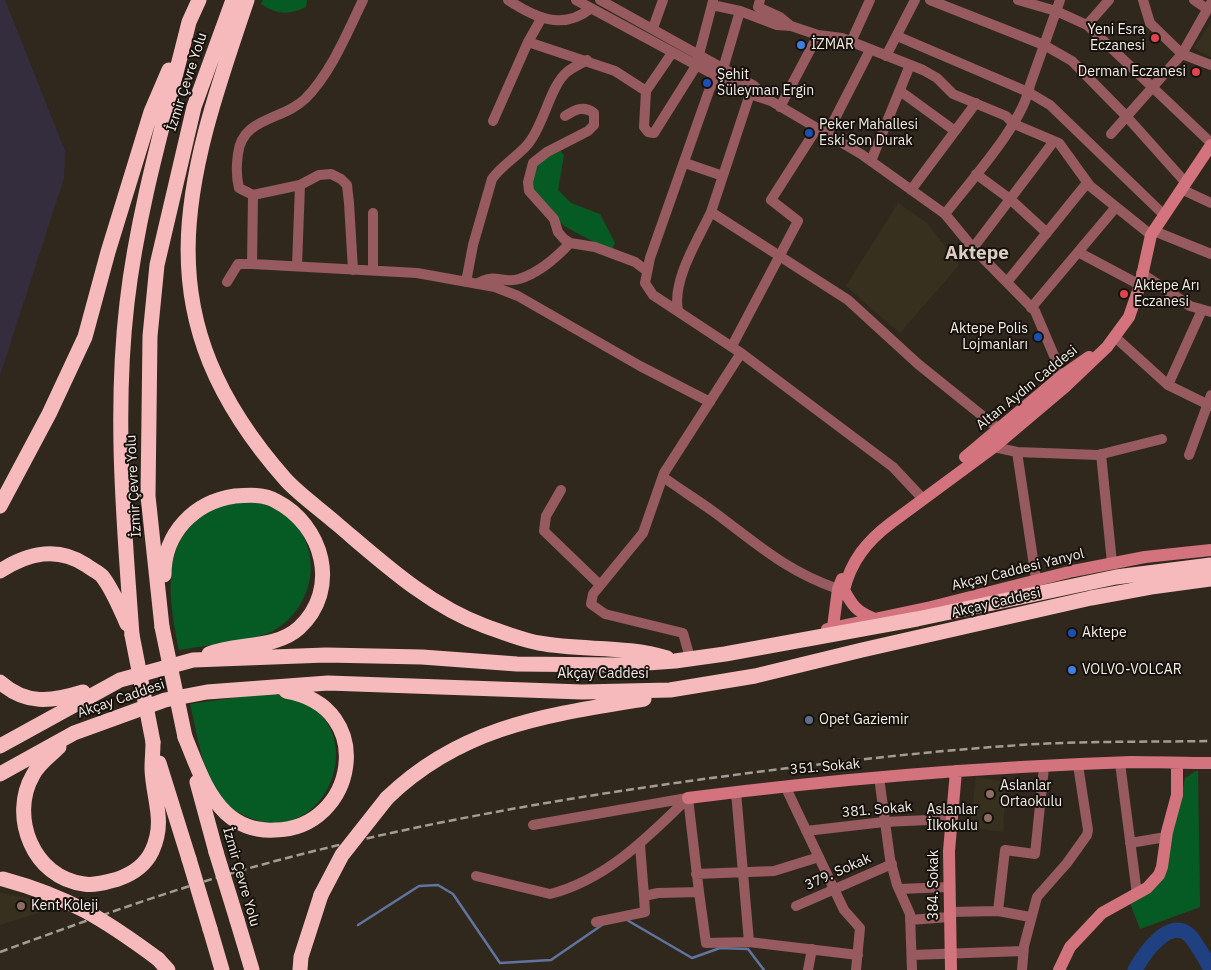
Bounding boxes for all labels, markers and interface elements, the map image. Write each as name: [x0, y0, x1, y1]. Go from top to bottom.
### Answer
place label: Yeni Esra Eczanesi: [1087, 22, 1145, 54]
street label: İzmir Çevre Yolu: [163, 31, 211, 133]
marker: Yeni Esra Eczanesi: [1149, 32, 1161, 44]
place label: İZMAR: [811, 37, 854, 53]
marker: İZMAR: [795, 39, 807, 51]
place label: Derman Eczanesi: [1078, 64, 1186, 80]
marker: Derman Eczanesi: [1190, 66, 1202, 78]
place label: Şehit Süleyman Ergin: [717, 67, 814, 100]
marker: Şehit Süleyman Ergin: [701, 77, 713, 89]
place label: Peker Mahallesi Eski Son Durak: [819, 117, 918, 150]
marker: Peker Mahallesi Eski Son Durak: [803, 127, 815, 139]
district label: Aktepe: [945, 243, 1009, 265]
place label: Aktepe Arı Eczanesi: [1134, 278, 1199, 310]
marker: Aktepe Arı Eczanesi: [1118, 288, 1130, 300]
place label: Aktepe Polis Lojmanları: [950, 321, 1028, 354]
marker: Aktepe Polis Lojmanları: [1032, 331, 1044, 343]
street label: Altan Aydın Caddesi: [973, 342, 1081, 434]
street label: İzmir Çevre Yolu: [123, 434, 145, 538]
street label: Akçay Caddesi Yanyol: [950, 545, 1086, 595]
street label: Akçay Caddesi: [950, 585, 1042, 621]
place label: Aktepe: [1082, 625, 1127, 641]
marker: Aktepe: [1066, 627, 1078, 639]
place label: VOLVO-VOLCAR: [1082, 662, 1182, 678]
marker: VOLVO-VOLCAR: [1066, 664, 1078, 676]
street label: Akçay Caddesi: [557, 666, 649, 682]
street label: Akçay Caddesi: [75, 676, 167, 722]
place label: Opet Gaziemir: [819, 712, 909, 728]
marker: Opet Gaziemir: [803, 714, 815, 726]
street label: 351. Sokak: [789, 756, 861, 778]
place label: Aslanlar Ortaokulu: [1000, 778, 1062, 810]
marker: Aslanlar Ortaokulu: [984, 788, 996, 800]
street label: 381. Sokak: [841, 799, 913, 821]
place label: Aslanlar İlkokulu: [927, 802, 978, 834]
marker: Aslanlar İlkokulu: [982, 812, 994, 824]
street label: İzmir Çevre Yolu: [219, 825, 263, 929]
street label: 379. Sokak: [802, 850, 874, 894]
street label: 384. Sokak: [926, 850, 942, 920]
place label: Kent Koleji: [31, 898, 98, 914]
marker: Kent Koleji: [15, 900, 27, 912]

